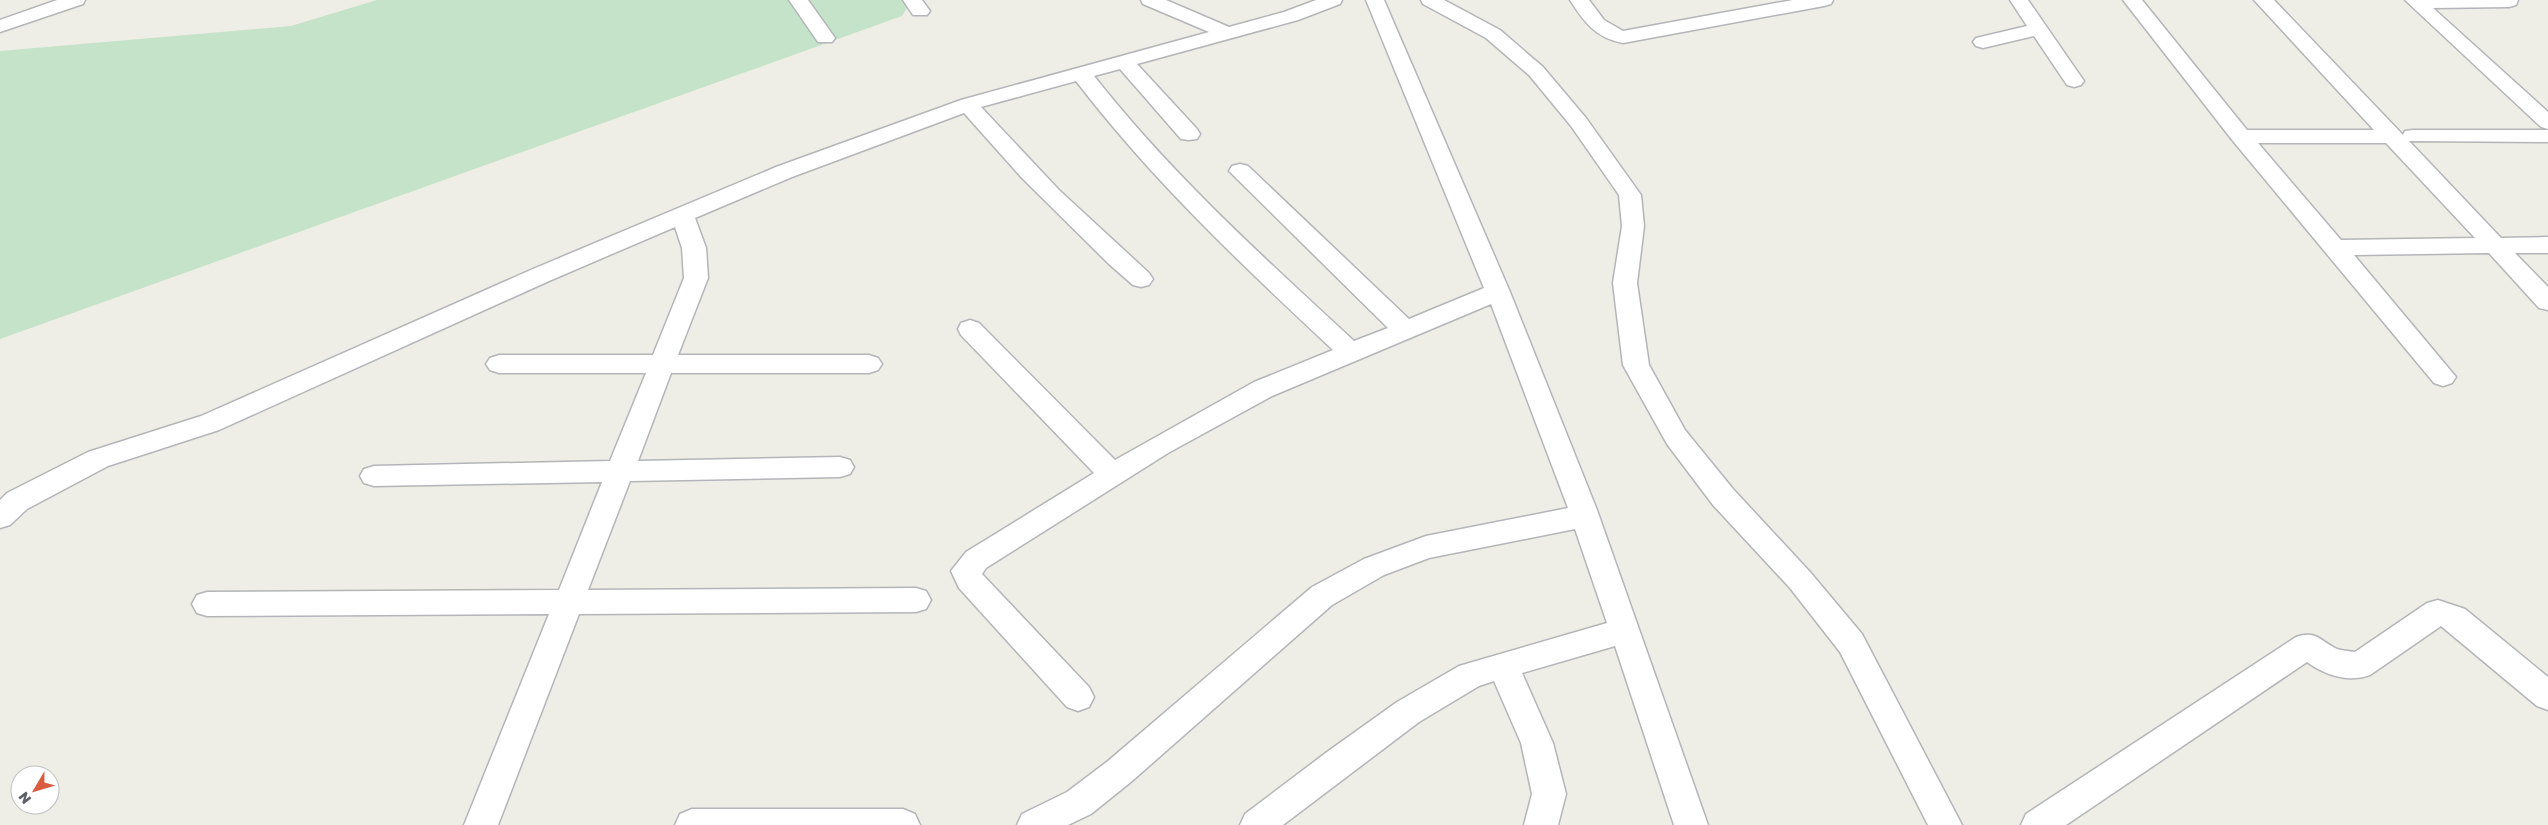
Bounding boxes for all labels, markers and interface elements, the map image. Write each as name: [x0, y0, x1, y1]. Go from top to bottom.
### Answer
north arrow: [10, 765, 60, 815]
text: N: [14, 789, 34, 808]

